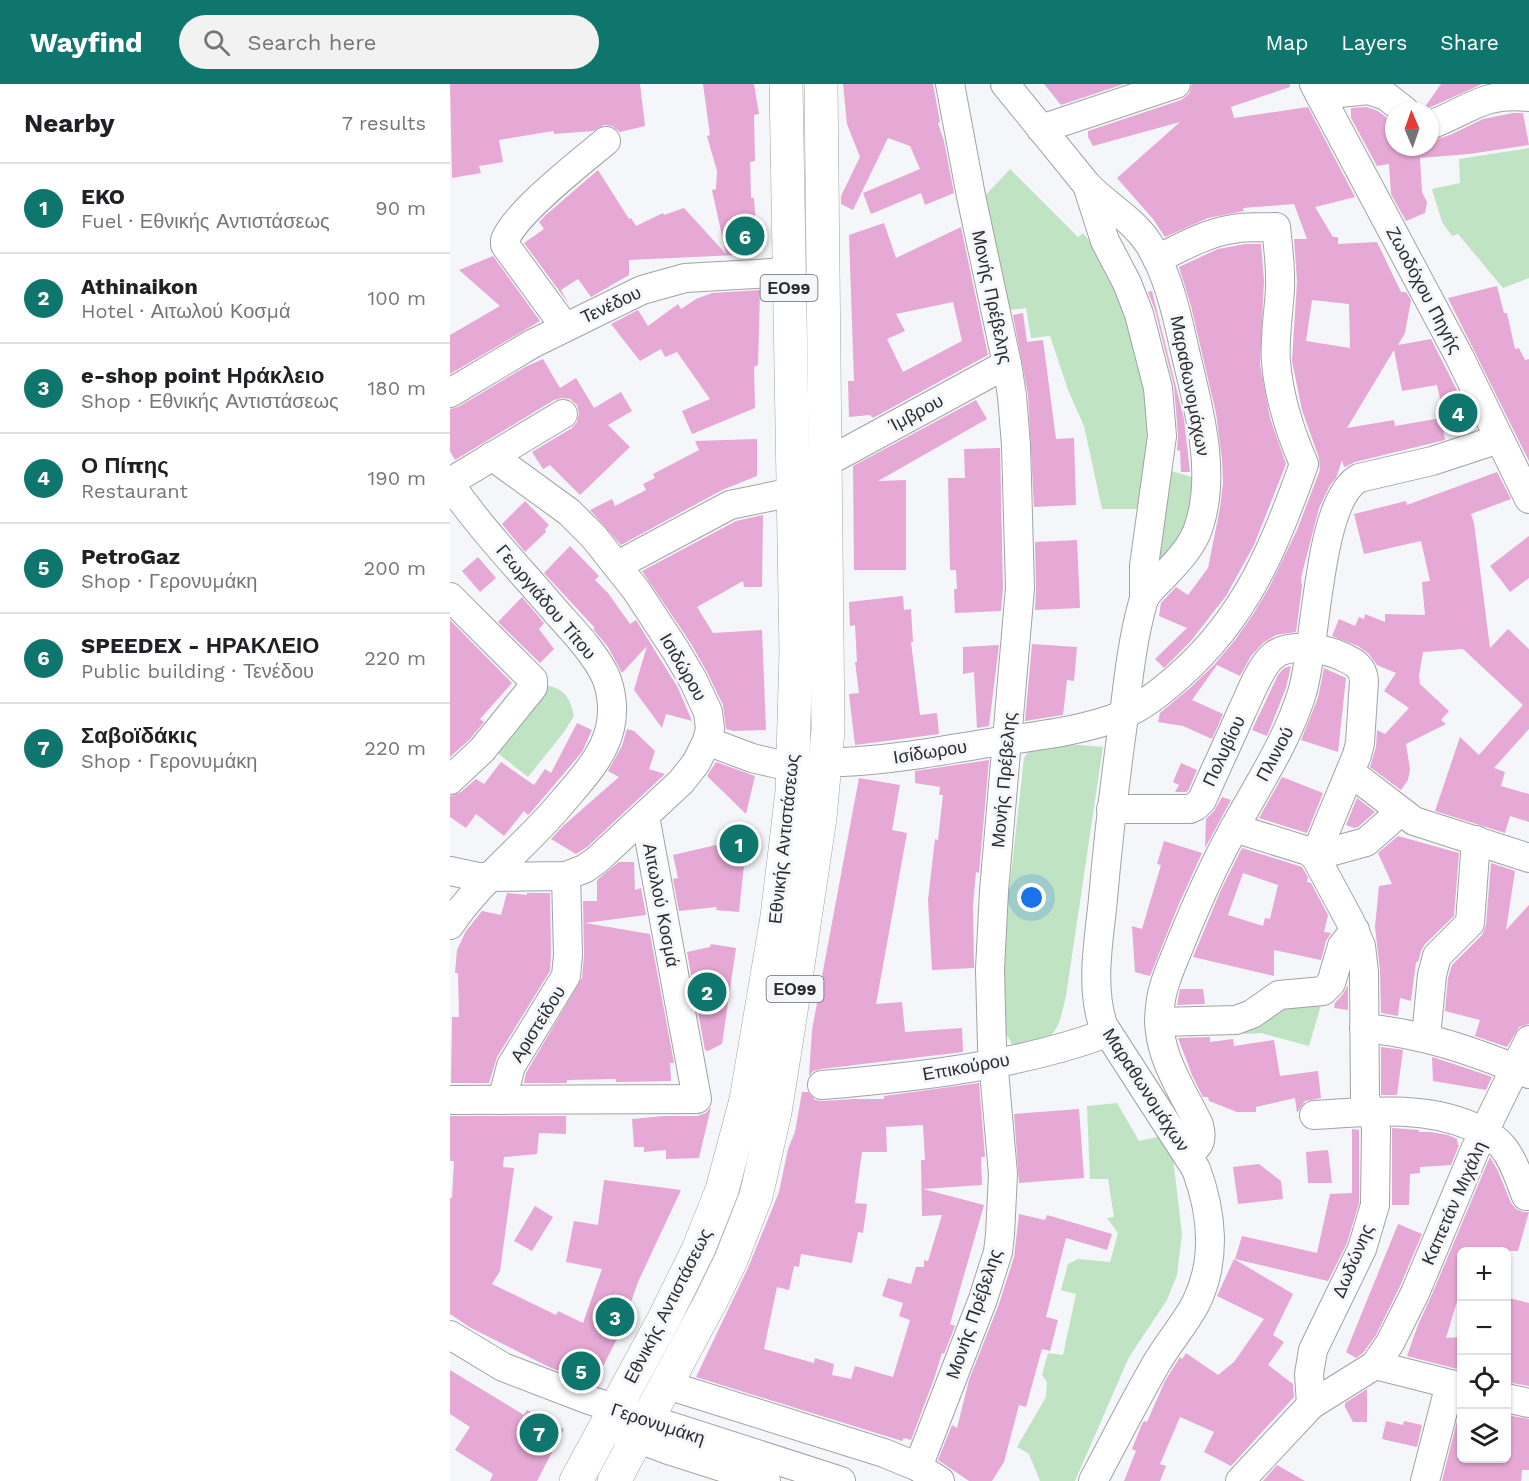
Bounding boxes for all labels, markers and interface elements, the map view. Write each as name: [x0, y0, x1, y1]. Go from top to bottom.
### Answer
search box: [179, 15, 599, 69]
text: Wayfind: [30, 26, 143, 59]
icon: search: [200, 26, 233, 59]
text: Search here: [248, 30, 377, 55]
text: Map: [1265, 30, 1308, 55]
text: Layers: [1341, 30, 1407, 55]
text: Share: [1440, 30, 1499, 55]
north arrow: [1385, 102, 1439, 156]
text: Nearby: [24, 108, 115, 138]
text: 7 results: [342, 111, 426, 135]
text: EKO: [81, 184, 125, 209]
text: 1: [39, 196, 48, 220]
text: 90 m: [375, 196, 426, 220]
text: Fuel · Εθνικής Αντιστάσεως: [81, 209, 330, 233]
pin: 6: [726, 214, 764, 258]
street label: Ζωοδόχου Πηγής: [1382, 223, 1467, 357]
street label: Μονής Πρέβελης: [968, 228, 1017, 366]
text: Athinaikon: [81, 274, 198, 299]
road number: ΕΟ99: [760, 275, 818, 301]
street label: Τενέδου: [577, 282, 644, 328]
text: 2: [38, 286, 49, 310]
text: 100 m: [367, 286, 426, 310]
text: Hotel · Αιτωλού Κοσμά: [81, 299, 291, 323]
street label: Μαραθωνομάχων: [1167, 314, 1214, 458]
text: e-shop point Ηράκλειο: [81, 363, 324, 388]
text: 3: [38, 376, 49, 400]
text: 180 m: [368, 376, 426, 400]
text: Shop · Εθνικής Αντιστάσεως: [81, 389, 339, 413]
street label: Ίμβρου: [884, 390, 947, 436]
pin: 4: [1438, 390, 1478, 436]
text: Ο Πίπης: [81, 453, 169, 478]
text: 4: [37, 466, 50, 490]
text: 190 m: [368, 466, 426, 490]
text: Restaurant: [81, 479, 188, 503]
street label: Γεωργιάδου Τίτου: [492, 540, 601, 663]
text: PetroGaz: [81, 544, 180, 569]
text: 5: [38, 556, 49, 580]
text: 200 m: [364, 556, 426, 580]
text: Shop · Γερονυμάκη: [81, 569, 257, 593]
street label: Ισιδώρου: [656, 629, 711, 704]
text: SPEEDEX - ΗΡΑΚΛΕΙΟ: [81, 633, 319, 658]
text: 6: [37, 646, 50, 670]
text: 220 m: [364, 646, 426, 670]
text: Public building · Τενέδου: [81, 659, 314, 683]
street label: Μονής Πρέβελης: [987, 711, 1020, 849]
street label: Πολυβίου: [1198, 712, 1249, 789]
text: Σαβοϊδάκις: [81, 723, 197, 748]
street label: Πλινιού: [1251, 723, 1298, 785]
street label: Ισίδωρου: [892, 735, 968, 768]
text: 7: [37, 736, 50, 760]
text: 220 m: [364, 736, 426, 760]
text: Shop · Γερονυμάκη: [81, 749, 257, 773]
street label: Εθνικής Αντιστάσεως: [764, 753, 803, 925]
pin: 1: [720, 822, 758, 867]
street label: Αιτωλού Κοσμά: [639, 841, 684, 969]
your location: [1017, 883, 1046, 912]
pin: 2: [688, 970, 726, 1014]
road number: ΕΟ99: [766, 976, 824, 1002]
street label: Αριστείδου: [506, 982, 569, 1066]
street label: Μαραθωνομάχων: [1099, 1024, 1194, 1155]
street label: Επικούρου: [921, 1049, 1011, 1084]
street label: Καπετάν Μιχάλη: [1417, 1138, 1490, 1268]
street label: Δωδώνης: [1328, 1221, 1378, 1301]
street label: Εθνικής Αντιστάσεως: [619, 1225, 716, 1387]
street label: Μονής Πρέβελης: [941, 1246, 1006, 1382]
map controls: [1457, 1247, 1511, 1463]
button: +: [1457, 1247, 1511, 1301]
pin: 3: [596, 1294, 634, 1340]
button: −: [1457, 1301, 1511, 1355]
pin: 5: [562, 1348, 600, 1394]
button: locate: [1457, 1355, 1511, 1409]
street label: Γερονυμάκη: [608, 1398, 708, 1449]
button: layers: [1457, 1409, 1511, 1463]
pin: 7: [520, 1410, 559, 1456]

